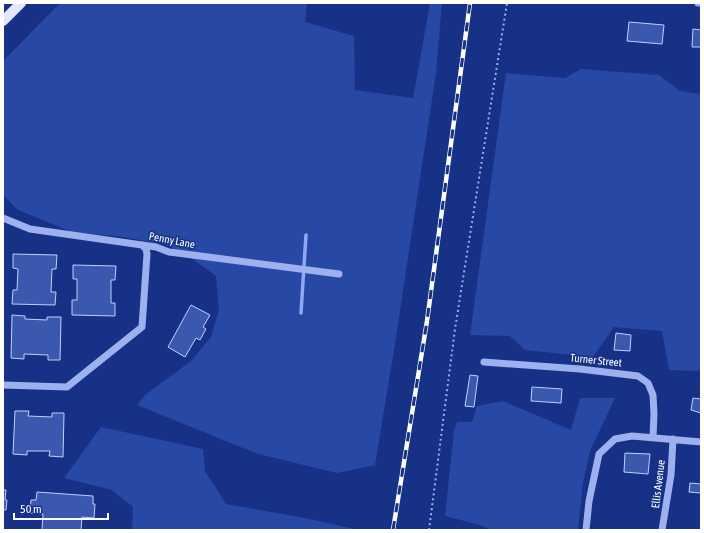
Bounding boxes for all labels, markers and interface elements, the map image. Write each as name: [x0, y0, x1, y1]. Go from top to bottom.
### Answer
street label: Penny Lane: [148, 230, 196, 250]
street label: Turner Street: [569, 351, 623, 369]
street label: Ellis Avenue: [649, 459, 667, 509]
scale bar: [14, 495, 108, 521]
text: 50 m: [20, 502, 42, 516]

